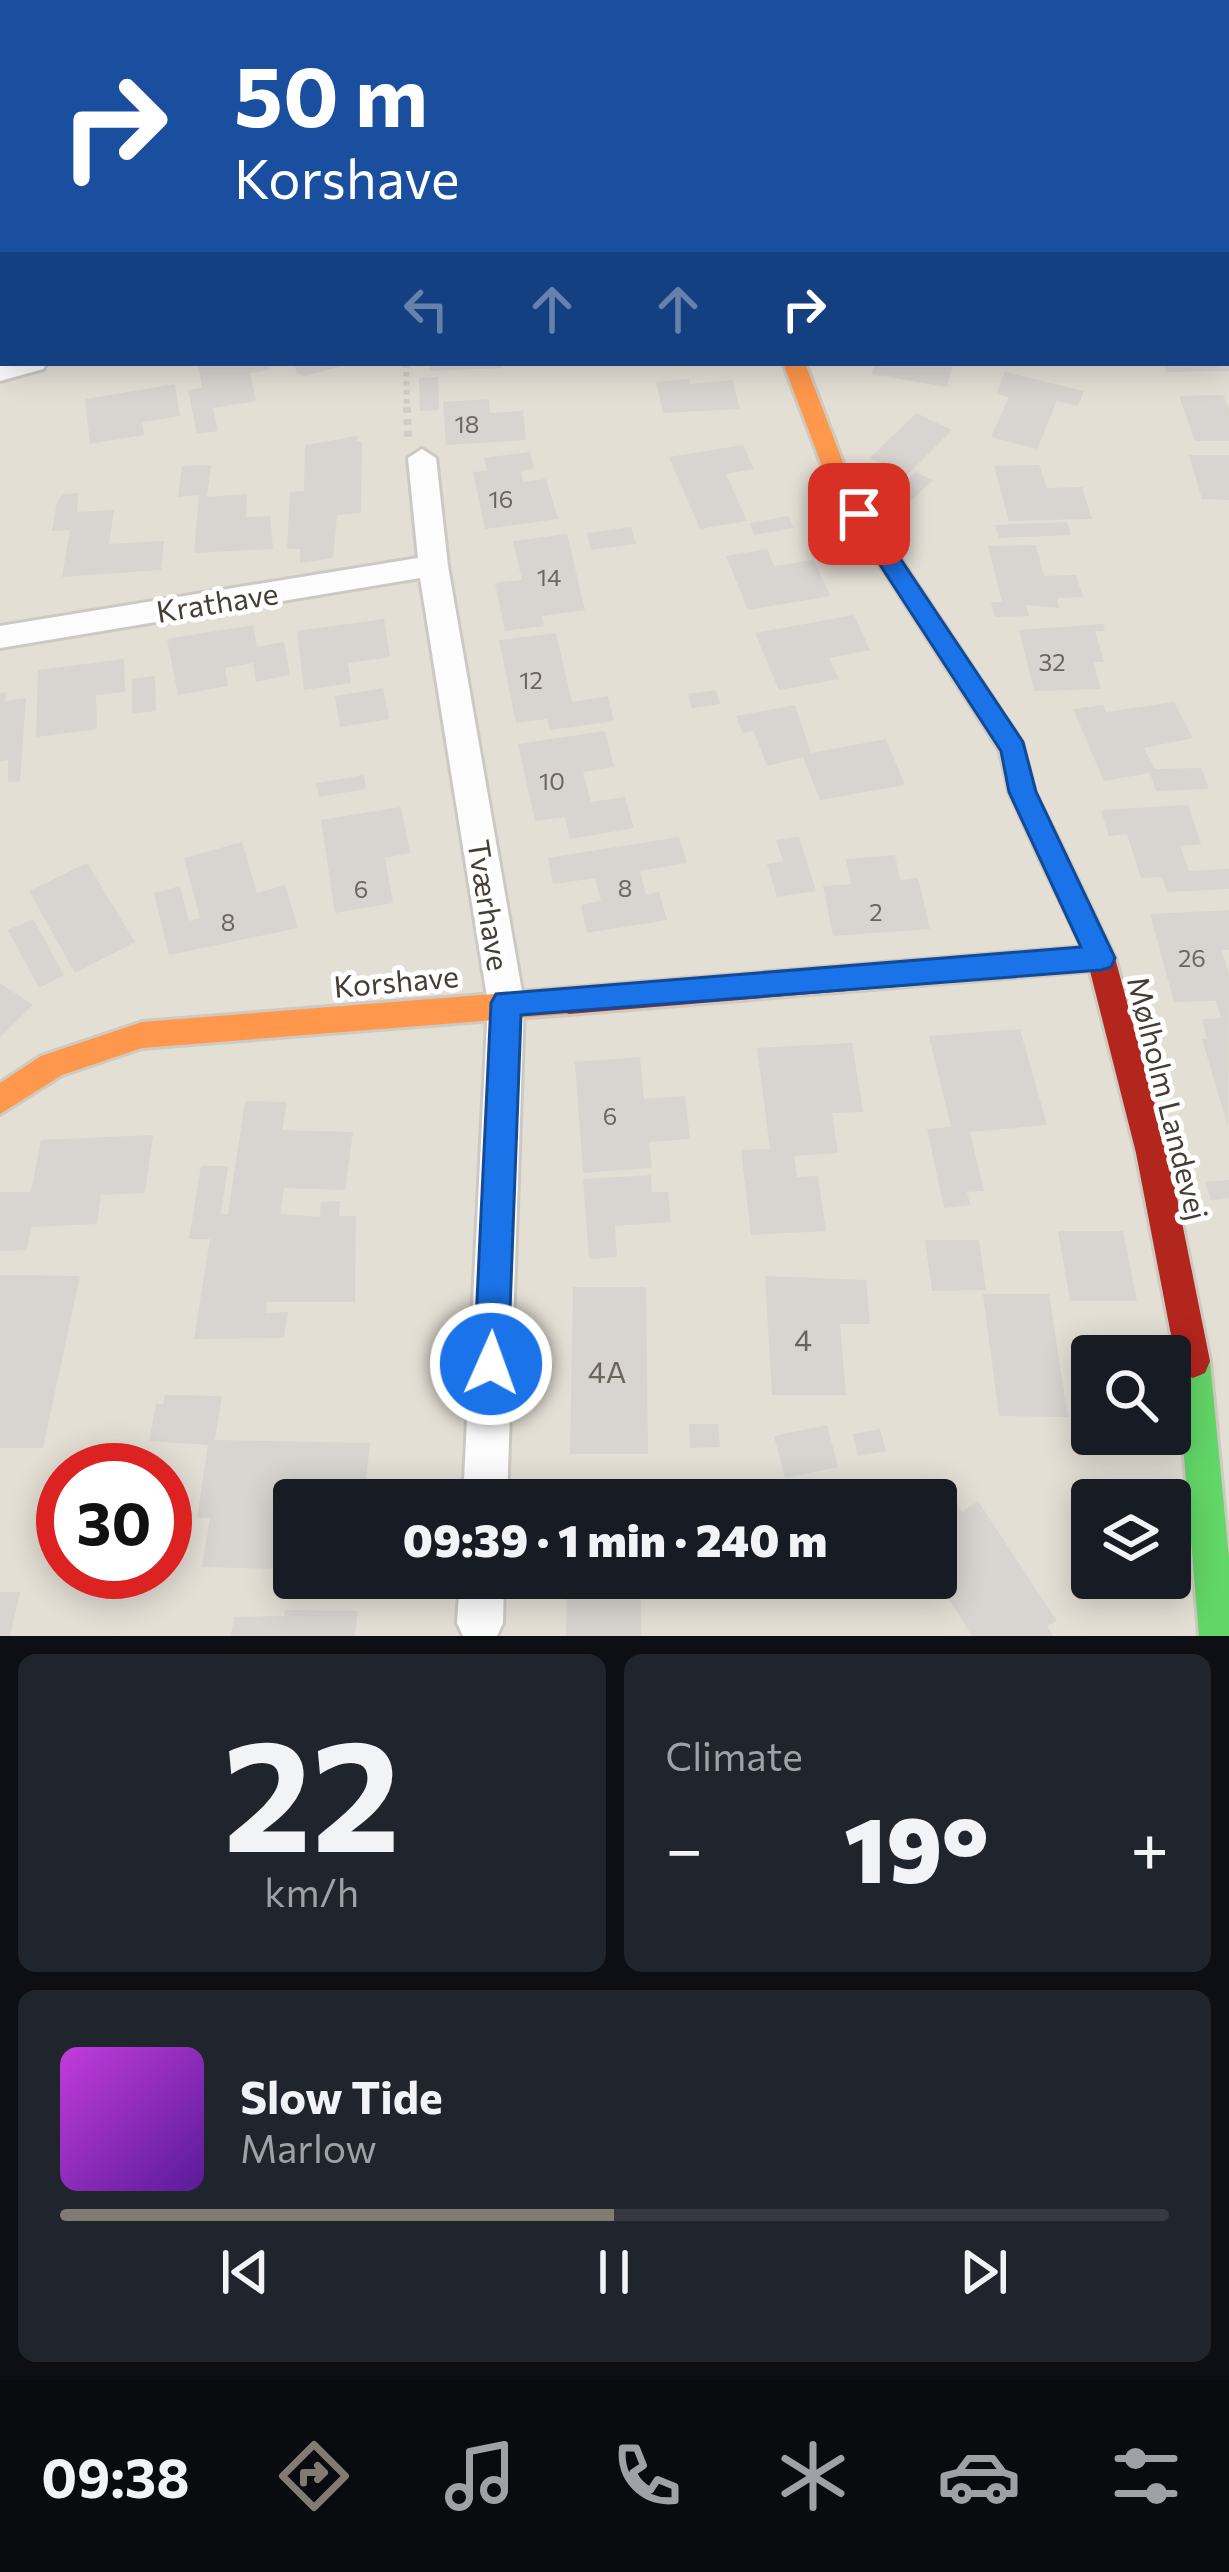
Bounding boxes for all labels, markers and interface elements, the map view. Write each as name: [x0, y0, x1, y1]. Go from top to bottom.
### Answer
text: 50 m: [234, 42, 428, 144]
icon: right: [36, 48, 192, 204]
text: Korshave: [234, 144, 460, 210]
icon: left: [393, 276, 459, 342]
icon: ahead: [519, 276, 585, 342]
icon: ahead: [645, 276, 711, 342]
icon: right: [771, 276, 837, 342]
house number: 18: [455, 409, 479, 438]
pin: [808, 463, 910, 565]
icon: arrive: [826, 481, 892, 547]
house number: 16: [489, 484, 513, 513]
house number: 14: [537, 562, 561, 591]
street label: Krathave: [153, 573, 281, 629]
house number: 32: [1039, 647, 1065, 676]
house number: 12: [519, 665, 543, 694]
house number: 10: [539, 766, 565, 795]
street label: Tværhave: [461, 837, 519, 973]
house number: 8: [618, 873, 632, 902]
house number: 6: [354, 874, 368, 903]
house number: 2: [869, 897, 883, 926]
house number: 8: [221, 907, 235, 936]
house number: 26: [1178, 943, 1206, 972]
street label: Korshave: [332, 956, 460, 1004]
street label: Mølholm Landevej: [1121, 972, 1217, 1224]
house number: 6: [603, 1101, 617, 1130]
position arrow: [428, 1301, 554, 1427]
house number: 4: [794, 1320, 812, 1357]
map controls: [1071, 1335, 1191, 1599]
button: search: [1071, 1335, 1191, 1455]
house number: 4A: [588, 1352, 626, 1389]
speed limit sign: 30: [36, 1443, 192, 1599]
button: layers: [1071, 1479, 1191, 1599]
text: 09:39 · 1 min · 240 m: [403, 1511, 827, 1566]
text: 22: [223, 1693, 401, 1884]
text: Climate: [666, 1731, 803, 1779]
text: 19°: [844, 1791, 989, 1902]
text: −: [666, 1806, 703, 1887]
text: +: [1130, 1806, 1169, 1887]
text: km/h: [264, 1867, 359, 1915]
text: Slow Tide: [240, 2068, 443, 2123]
text: Marlow: [240, 2123, 377, 2171]
icon: previous: [212, 2239, 278, 2305]
icon: pause: [581, 2239, 647, 2305]
icon: next: [951, 2239, 1017, 2305]
icon: directions: [272, 2434, 356, 2518]
icon: music: [438, 2434, 522, 2518]
icon: phone: [605, 2434, 689, 2518]
icon: climate: [771, 2434, 855, 2518]
icon: car: [937, 2434, 1021, 2518]
icon: filters: [1104, 2434, 1188, 2518]
text: 09:38: [41, 2443, 190, 2509]

